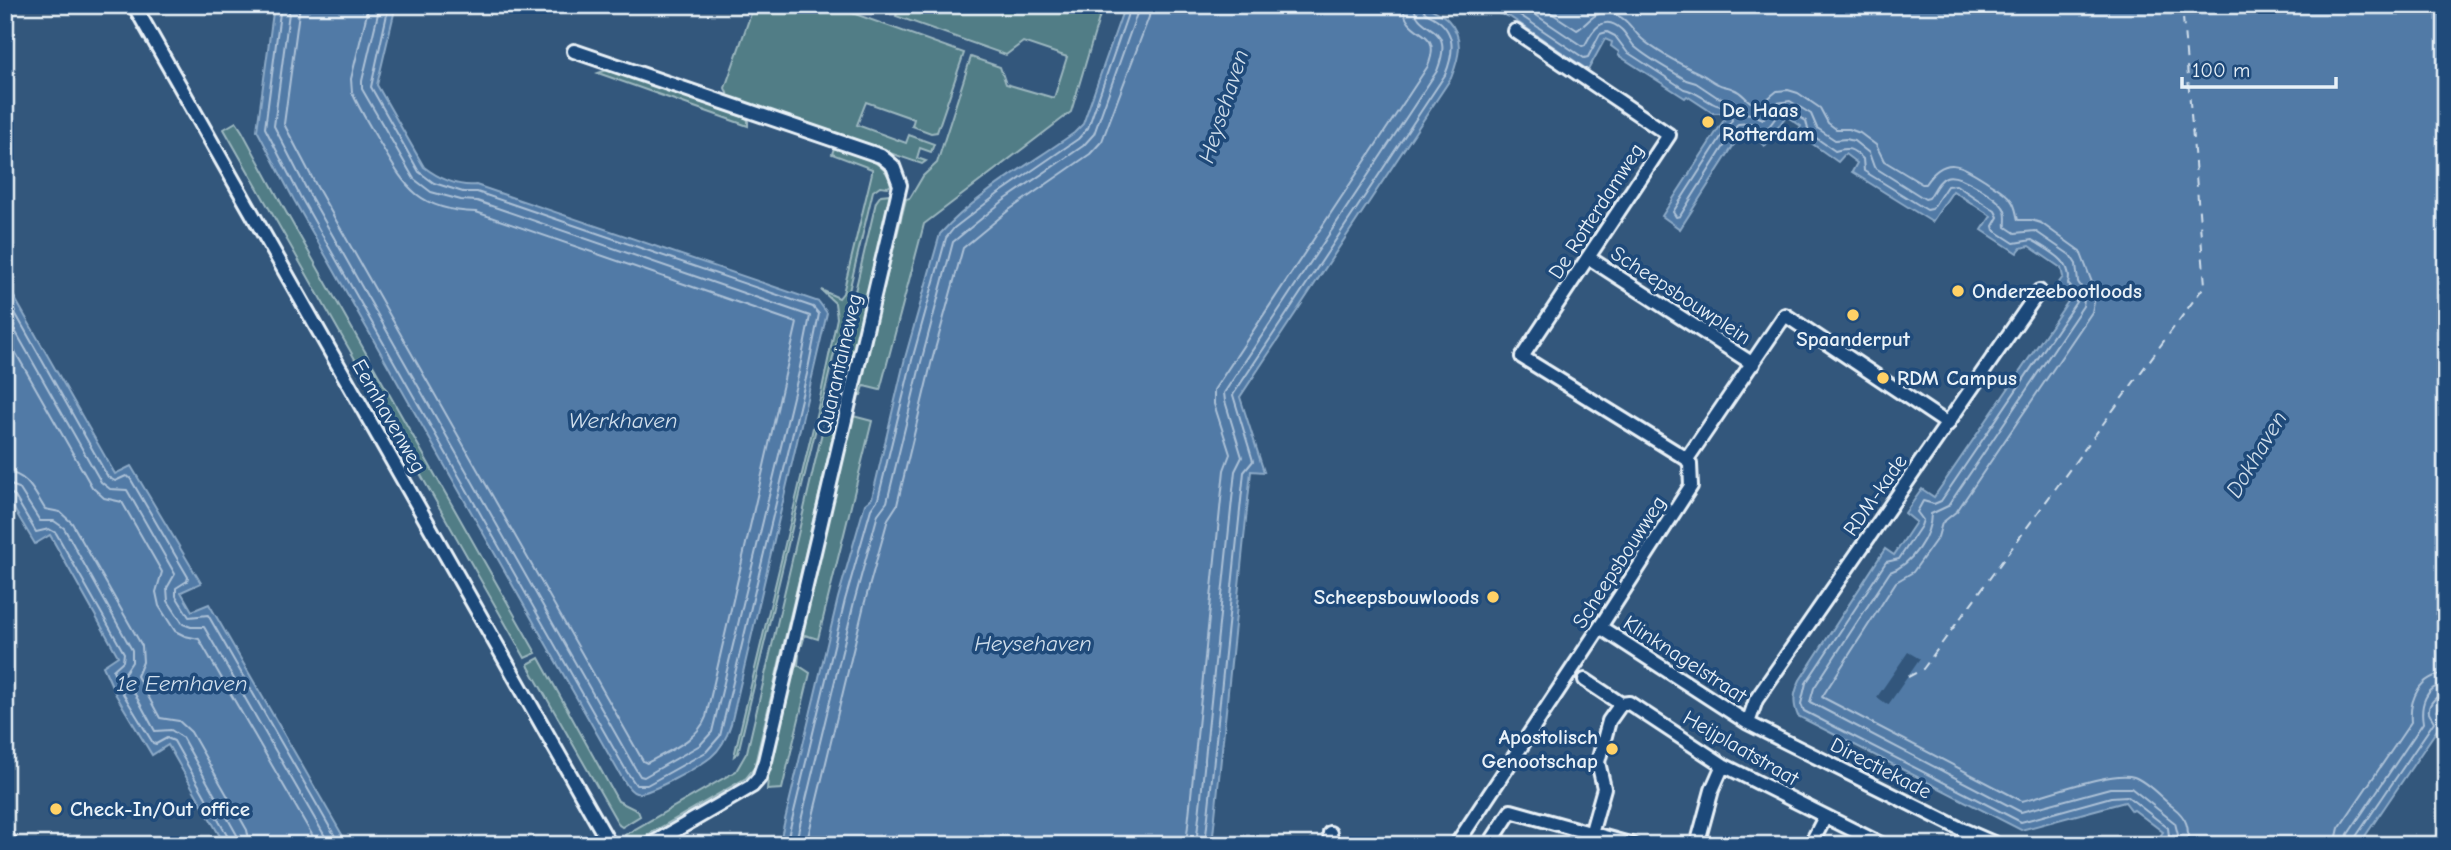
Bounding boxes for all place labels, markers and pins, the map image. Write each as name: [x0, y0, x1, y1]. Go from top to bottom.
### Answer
place label: De Haas Rotterdam: [1722, 98, 1815, 146]
marker: De Haas Rotterdam: [1700, 114, 1716, 130]
place label: Onderzeebootloods: [1972, 279, 2142, 303]
marker: Onderzeebootloods: [1950, 283, 1966, 299]
marker: Spaanderput: [1845, 307, 1861, 323]
place label: Spaanderput: [1796, 327, 1911, 351]
place label: RDM Campus: [1897, 366, 2017, 390]
marker: RDM Campus: [1875, 370, 1891, 386]
place label: Scheepsbouwloods: [1314, 585, 1479, 609]
marker: Scheepsbouwloods: [1485, 589, 1501, 605]
place label: Apostolisch Genootschap: [1481, 725, 1598, 773]
marker: Apostolisch Genootschap: [1604, 741, 1620, 757]
place label: Check-In/Out office: [70, 797, 250, 821]
marker: Check-In/Out office: [48, 801, 64, 817]

